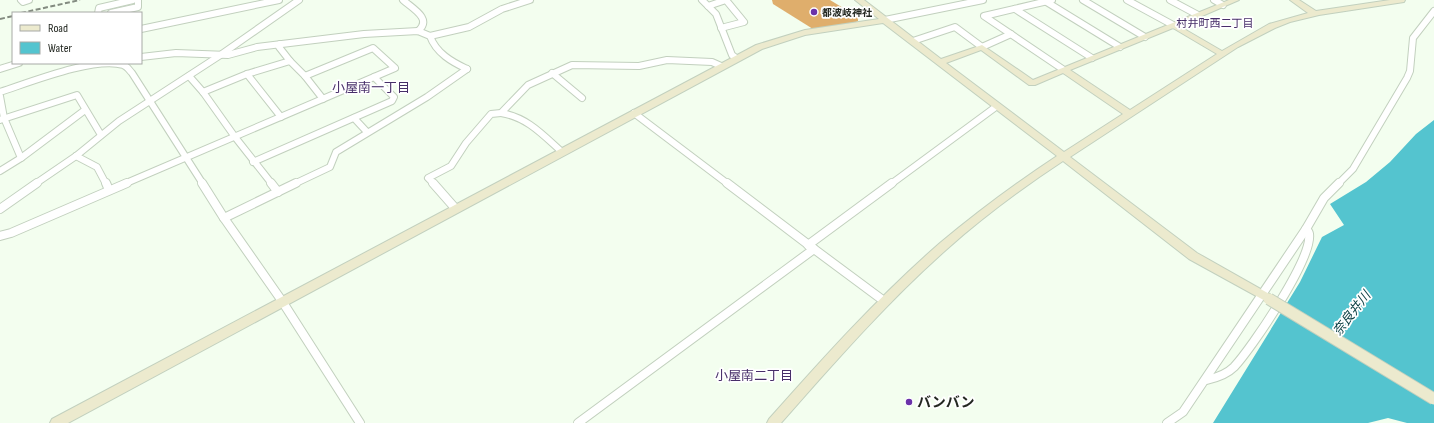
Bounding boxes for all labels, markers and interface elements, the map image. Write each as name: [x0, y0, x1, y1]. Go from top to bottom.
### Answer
marker: 都波岐神社: [809, 7, 819, 17]
place label: 都波岐神社: [822, 7, 873, 19]
legend: [12, 12, 142, 64]
district label: 村井町西二丁目: [1177, 17, 1254, 30]
text: Road: [48, 21, 68, 36]
text: Water: [48, 41, 72, 56]
district label: 小屋南一丁目: [332, 80, 410, 96]
water label: 奈良井川: [1329, 287, 1375, 339]
district label: 小屋南二丁目: [715, 368, 793, 384]
place label: バンバン: [917, 394, 974, 411]
marker: バンバン: [904, 397, 914, 407]

